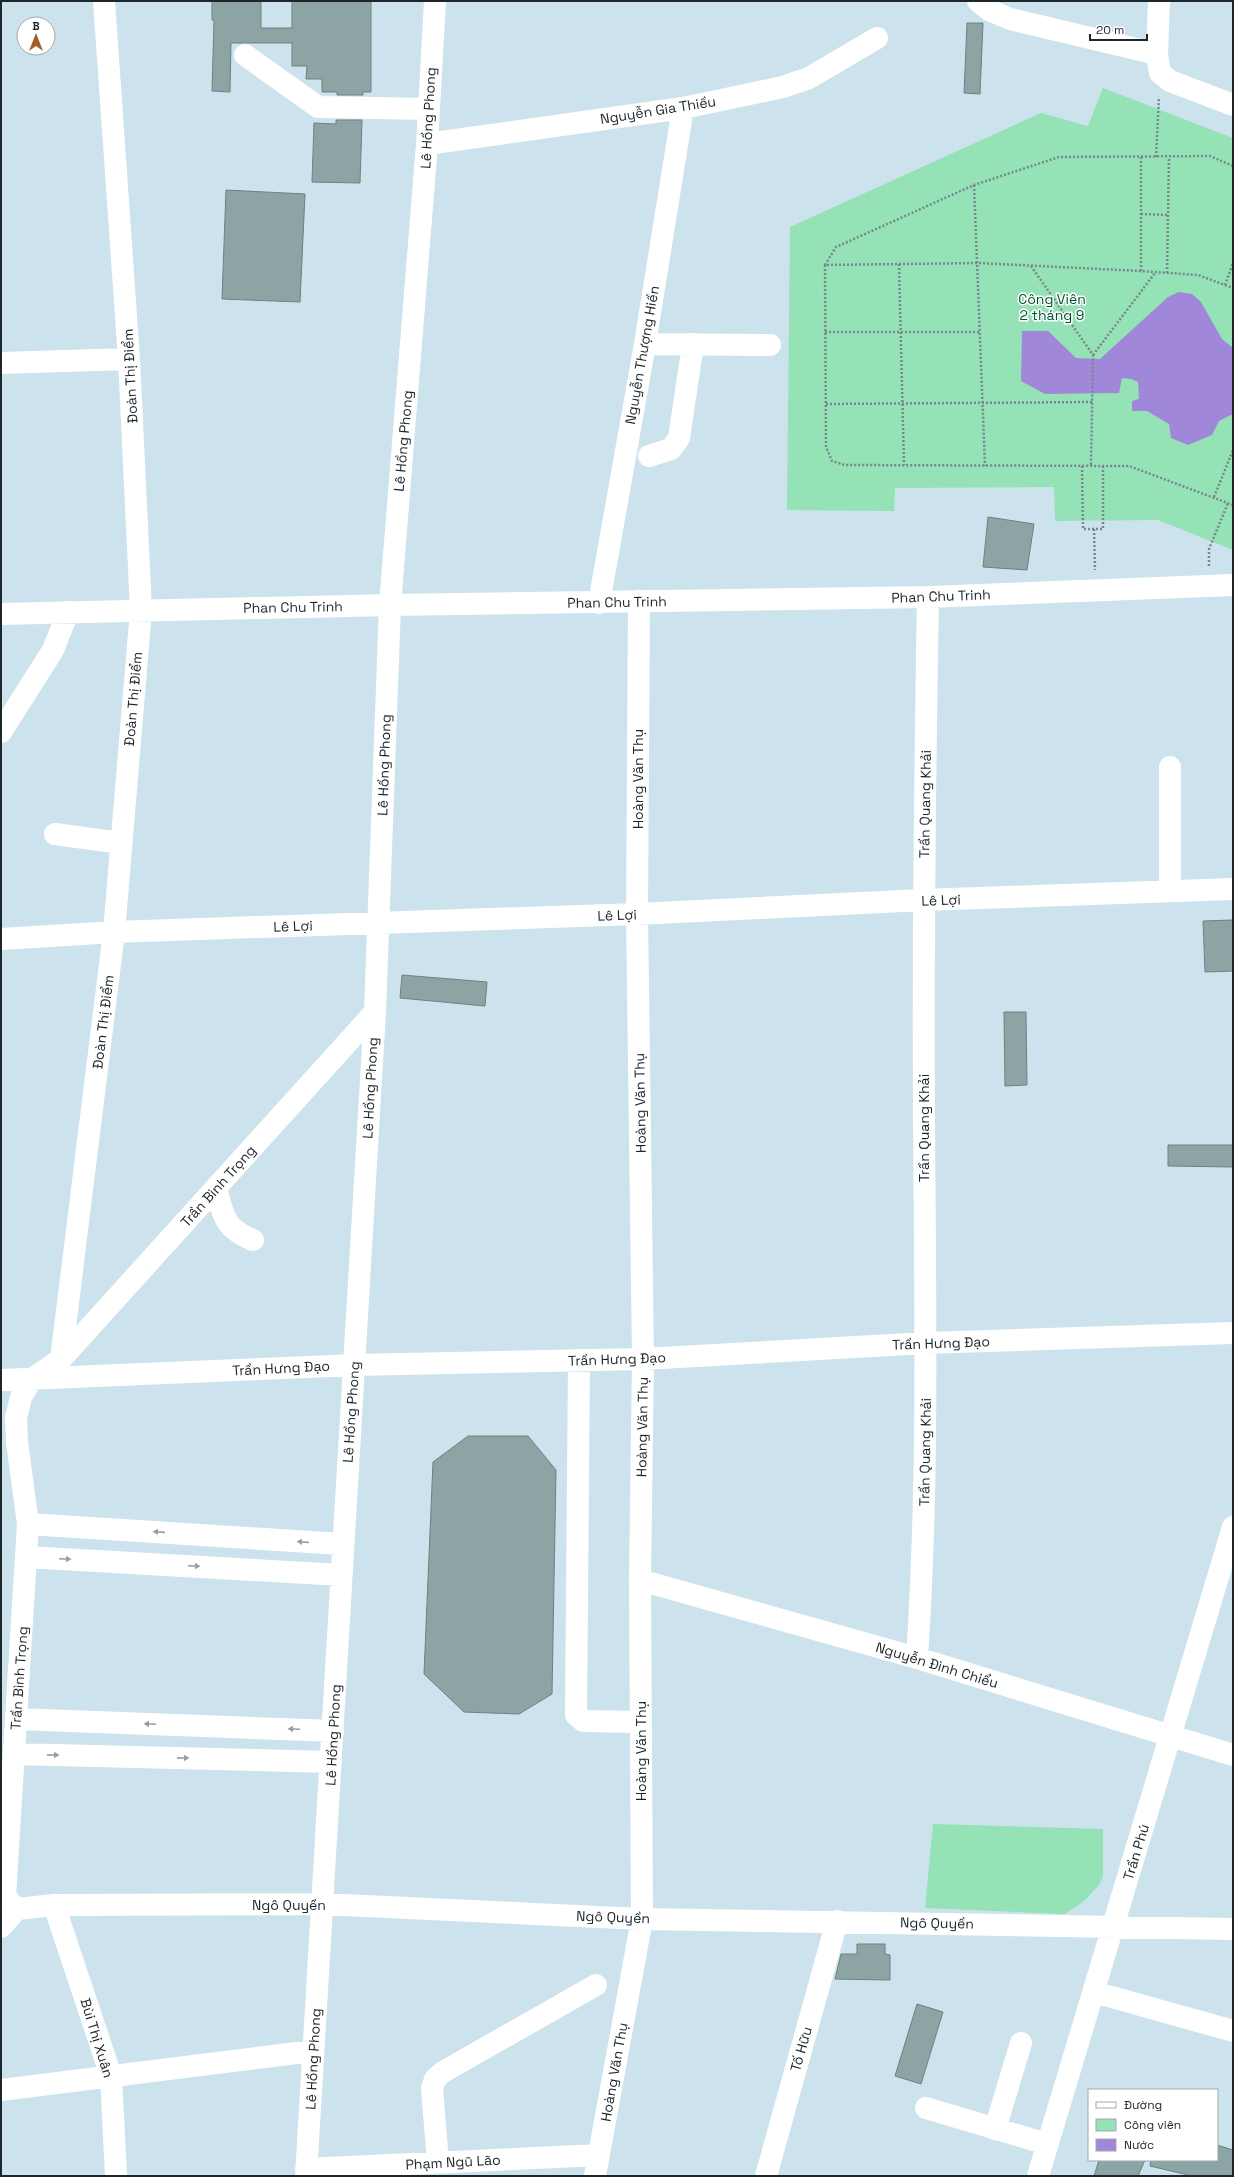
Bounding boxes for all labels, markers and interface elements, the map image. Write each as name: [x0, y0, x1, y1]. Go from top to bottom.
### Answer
north arrow: [16, 16, 56, 56]
scale bar: [1090, 16, 1147, 42]
text: B: [32, 19, 40, 33]
text: 20 m: [1096, 22, 1124, 38]
street label: Lê Hồng Phong: [416, 67, 440, 169]
street label: Nguyễn Gia Thiều: [599, 92, 717, 128]
street label: Nguyễn Thượng Hiền: [621, 284, 663, 426]
park label: Công Viên 2 tháng 9: [1018, 290, 1086, 324]
street label: Đoàn Thị Điểm: [119, 328, 141, 424]
street label: Lê Hồng Phong: [390, 390, 416, 492]
street label: Phan Chu Trinh: [891, 585, 991, 607]
street label: Phan Chu Trinh: [567, 592, 667, 612]
street label: Phan Chu Trinh: [243, 597, 343, 617]
street label: Đoàn Thị Điểm: [120, 651, 146, 747]
street label: Lê Hồng Phong: [373, 714, 395, 816]
street label: Hoàng Văn Thụ: [629, 729, 647, 829]
street label: Trần Quang Khải: [915, 750, 935, 858]
street label: Lê Lợi: [921, 890, 961, 910]
street label: Lê Lợi: [597, 905, 637, 925]
street label: Lê Lợi: [273, 916, 313, 936]
street label: Đoàn Thị Điểm: [88, 974, 118, 1070]
street label: Lê Hồng Phong: [358, 1037, 382, 1139]
street label: Hoàng Văn Thụ: [630, 1053, 650, 1153]
street label: Trần Quang Khải: [915, 1074, 933, 1182]
street label: Trần Bình Trọng: [177, 1141, 259, 1231]
street label: Trần Hưng Đạo: [892, 1332, 990, 1354]
street label: Trần Hưng Đạo: [568, 1348, 666, 1370]
street label: Trần Hưng Đạo: [232, 1356, 330, 1380]
street label: Lê Hồng Phong: [338, 1361, 364, 1463]
street label: Hoàng Văn Thụ: [632, 1377, 652, 1477]
street label: Trần Quang Khải: [915, 1398, 935, 1506]
one-way arrow: [153, 1529, 165, 1536]
one-way arrow: [297, 1538, 309, 1545]
one-way arrow: [59, 1556, 72, 1562]
one-way arrow: [188, 1563, 200, 1570]
street label: Trần Bình Trọng: [6, 1626, 32, 1730]
street label: Nguyễn Đình Chiểu: [874, 1638, 1000, 1692]
street label: Lê Hồng Phong: [321, 1684, 345, 1786]
street label: Hoàng Văn Thụ: [632, 1701, 650, 1801]
one-way arrow: [143, 1721, 156, 1727]
one-way arrow: [287, 1726, 300, 1732]
one-way arrow: [47, 1752, 60, 1758]
one-way arrow: [177, 1755, 190, 1761]
street label: Trần Phú: [1119, 1822, 1153, 1882]
street label: Ngô Quyền: [252, 1896, 326, 1914]
street label: Ngô Quyền: [576, 1907, 650, 1927]
street label: Ngô Quyền: [900, 1913, 974, 1933]
street label: Bùi Thị Xuân: [76, 1996, 118, 2080]
street label: Lê Hồng Phong: [301, 2008, 325, 2110]
street label: Hoàng Văn Thụ: [596, 2021, 632, 2123]
street label: Tố Hữu: [786, 2024, 816, 2074]
legend: [1088, 2089, 1218, 2161]
text: Đường: [1124, 2097, 1162, 2113]
text: Công viên: [1124, 2117, 1181, 2133]
text: Nước: [1124, 2137, 1154, 2153]
street label: Phạm Ngũ Lão: [405, 2151, 501, 2173]

